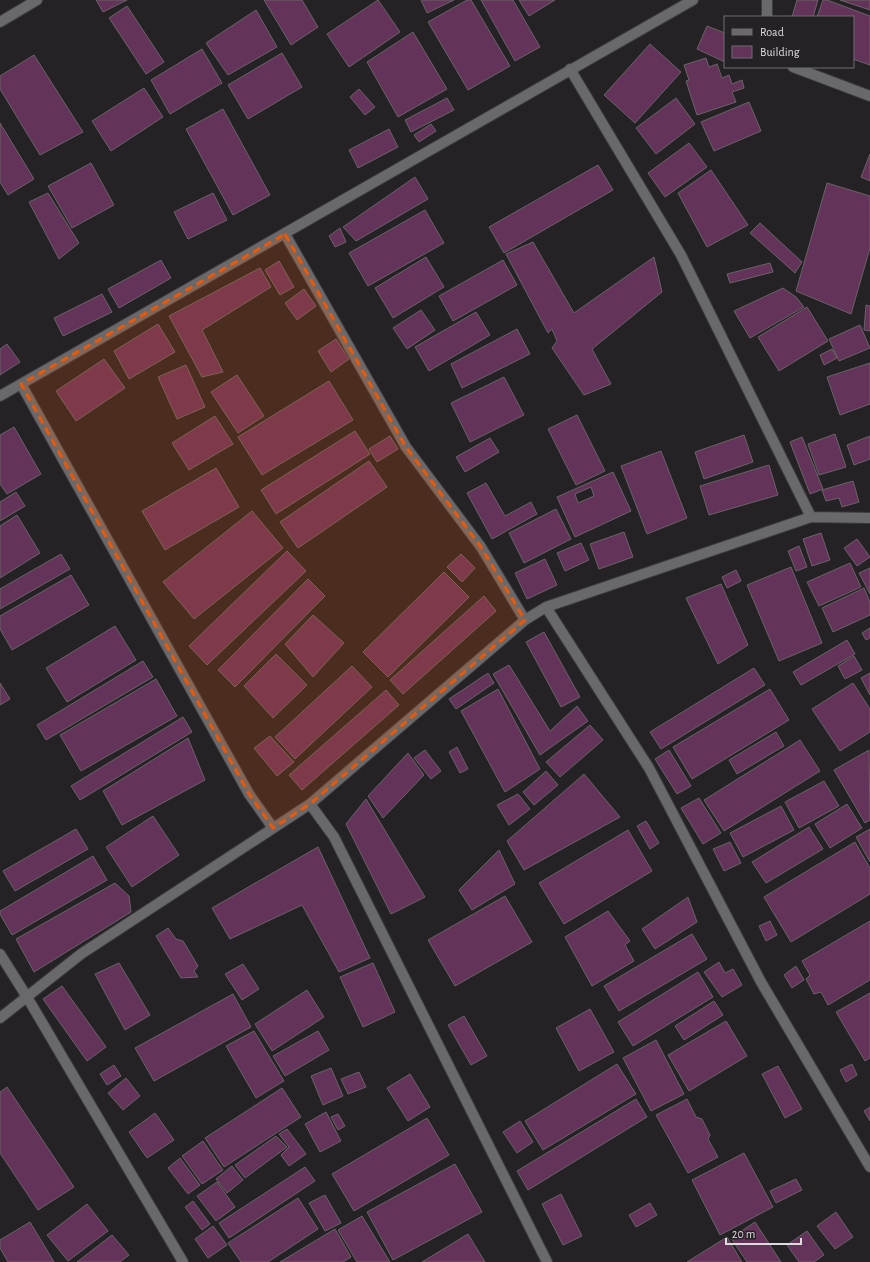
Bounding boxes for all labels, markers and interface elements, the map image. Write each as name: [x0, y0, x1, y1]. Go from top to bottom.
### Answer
legend: [724, 16, 854, 68]
text: Road: [760, 26, 784, 38]
text: Building: [760, 46, 800, 58]
scale bar: [726, 1220, 801, 1246]
text: 20 m: [732, 1228, 755, 1240]

